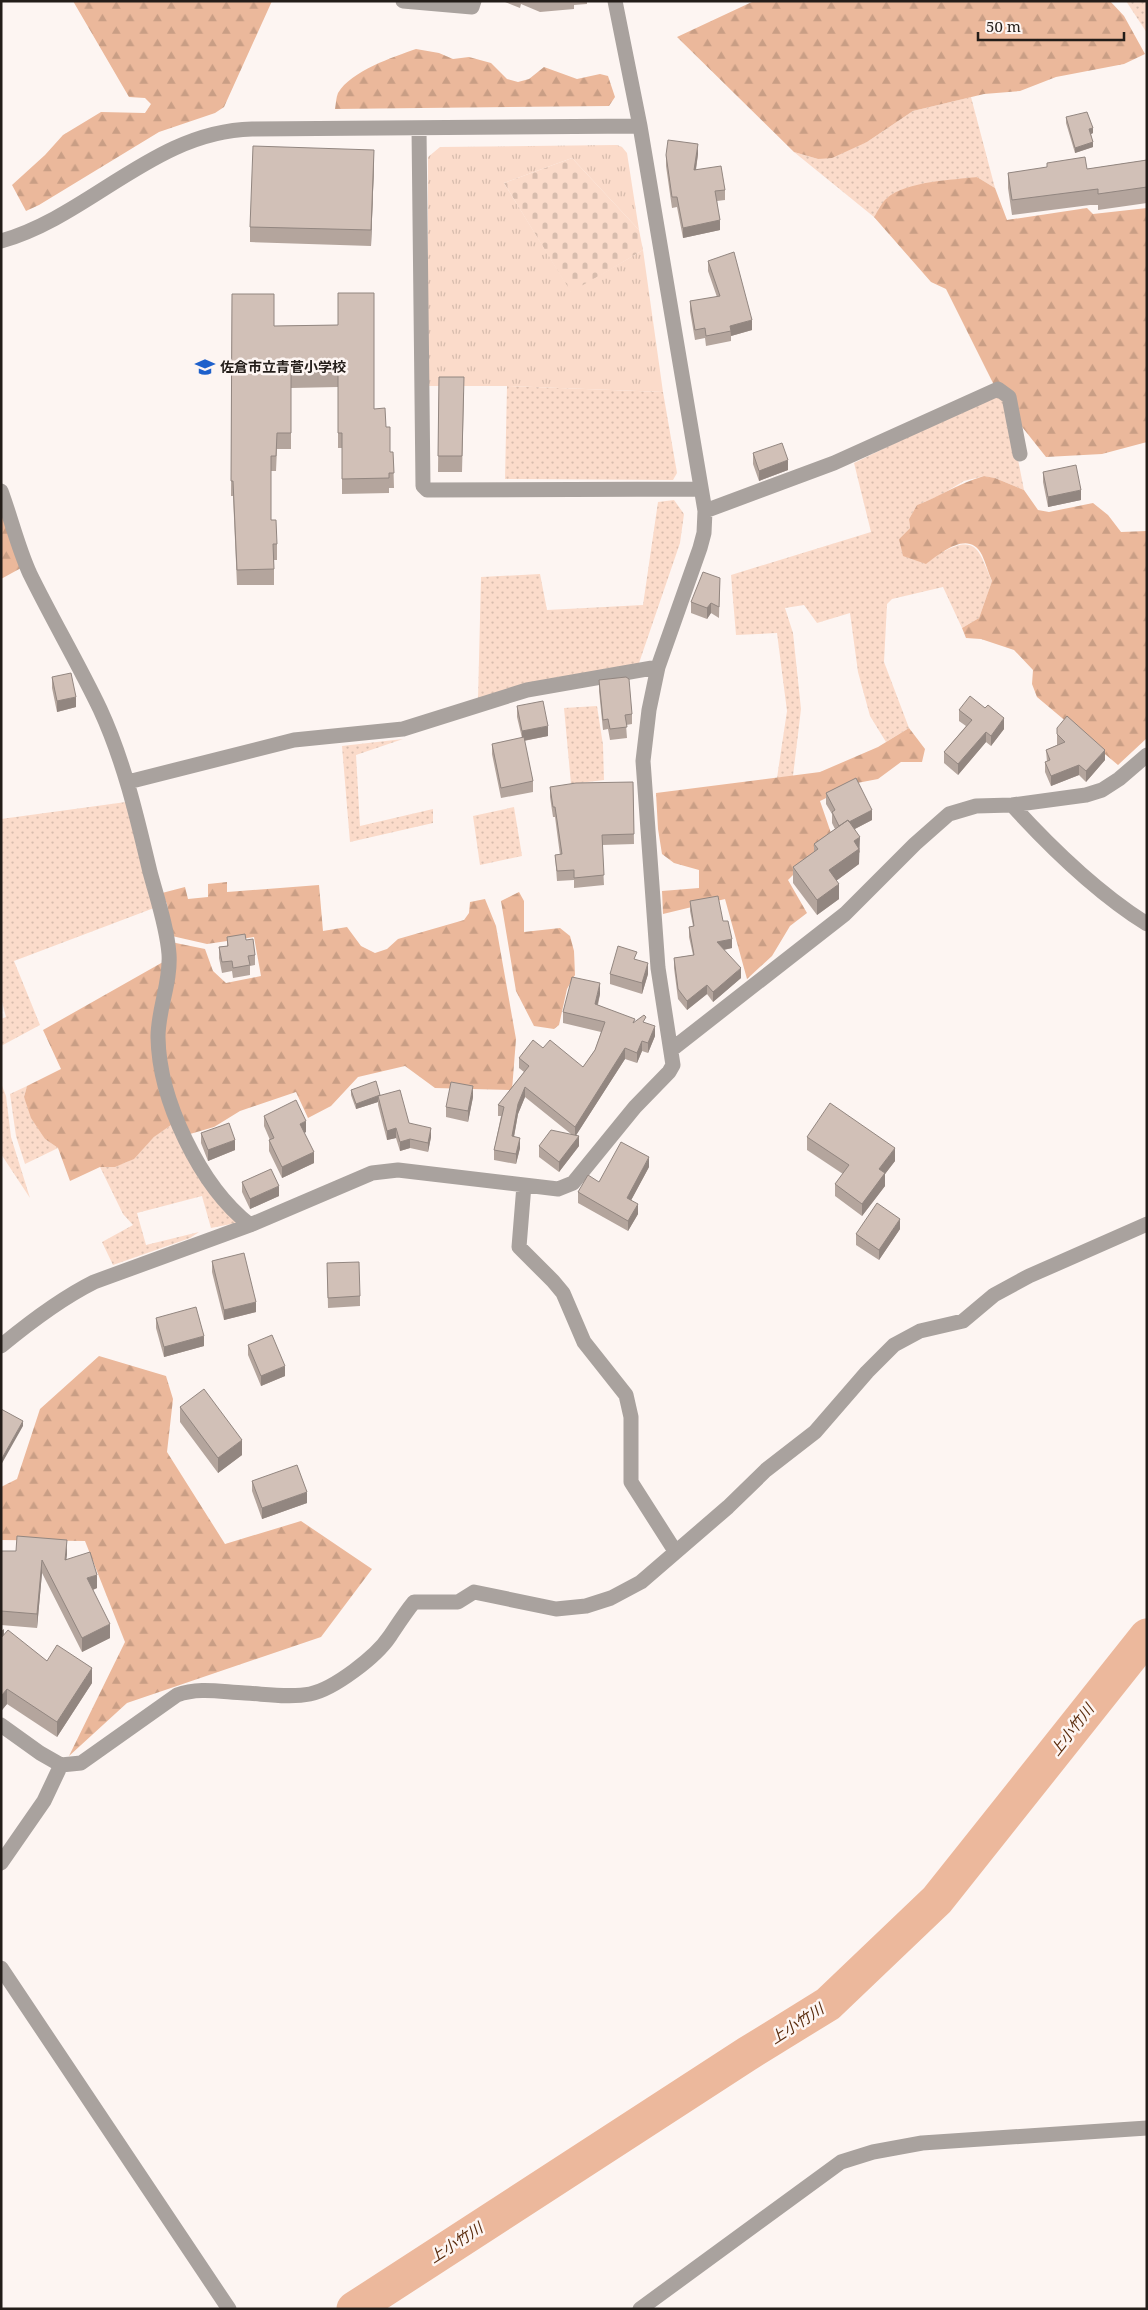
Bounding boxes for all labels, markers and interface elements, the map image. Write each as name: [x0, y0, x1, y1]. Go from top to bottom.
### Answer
scale bar: [978, 10, 1124, 42]
text: 50 m: [986, 16, 1021, 36]
school or university icon: 佐倉市立青菅小学校: [194, 356, 216, 378]
place label: 佐倉市立青菅小学校: [220, 357, 346, 376]
water label: 上小竹川: [1045, 1698, 1099, 1759]
water label: 上小竹川: [766, 1997, 829, 2048]
water label: 上小竹川: [425, 2216, 488, 2267]

